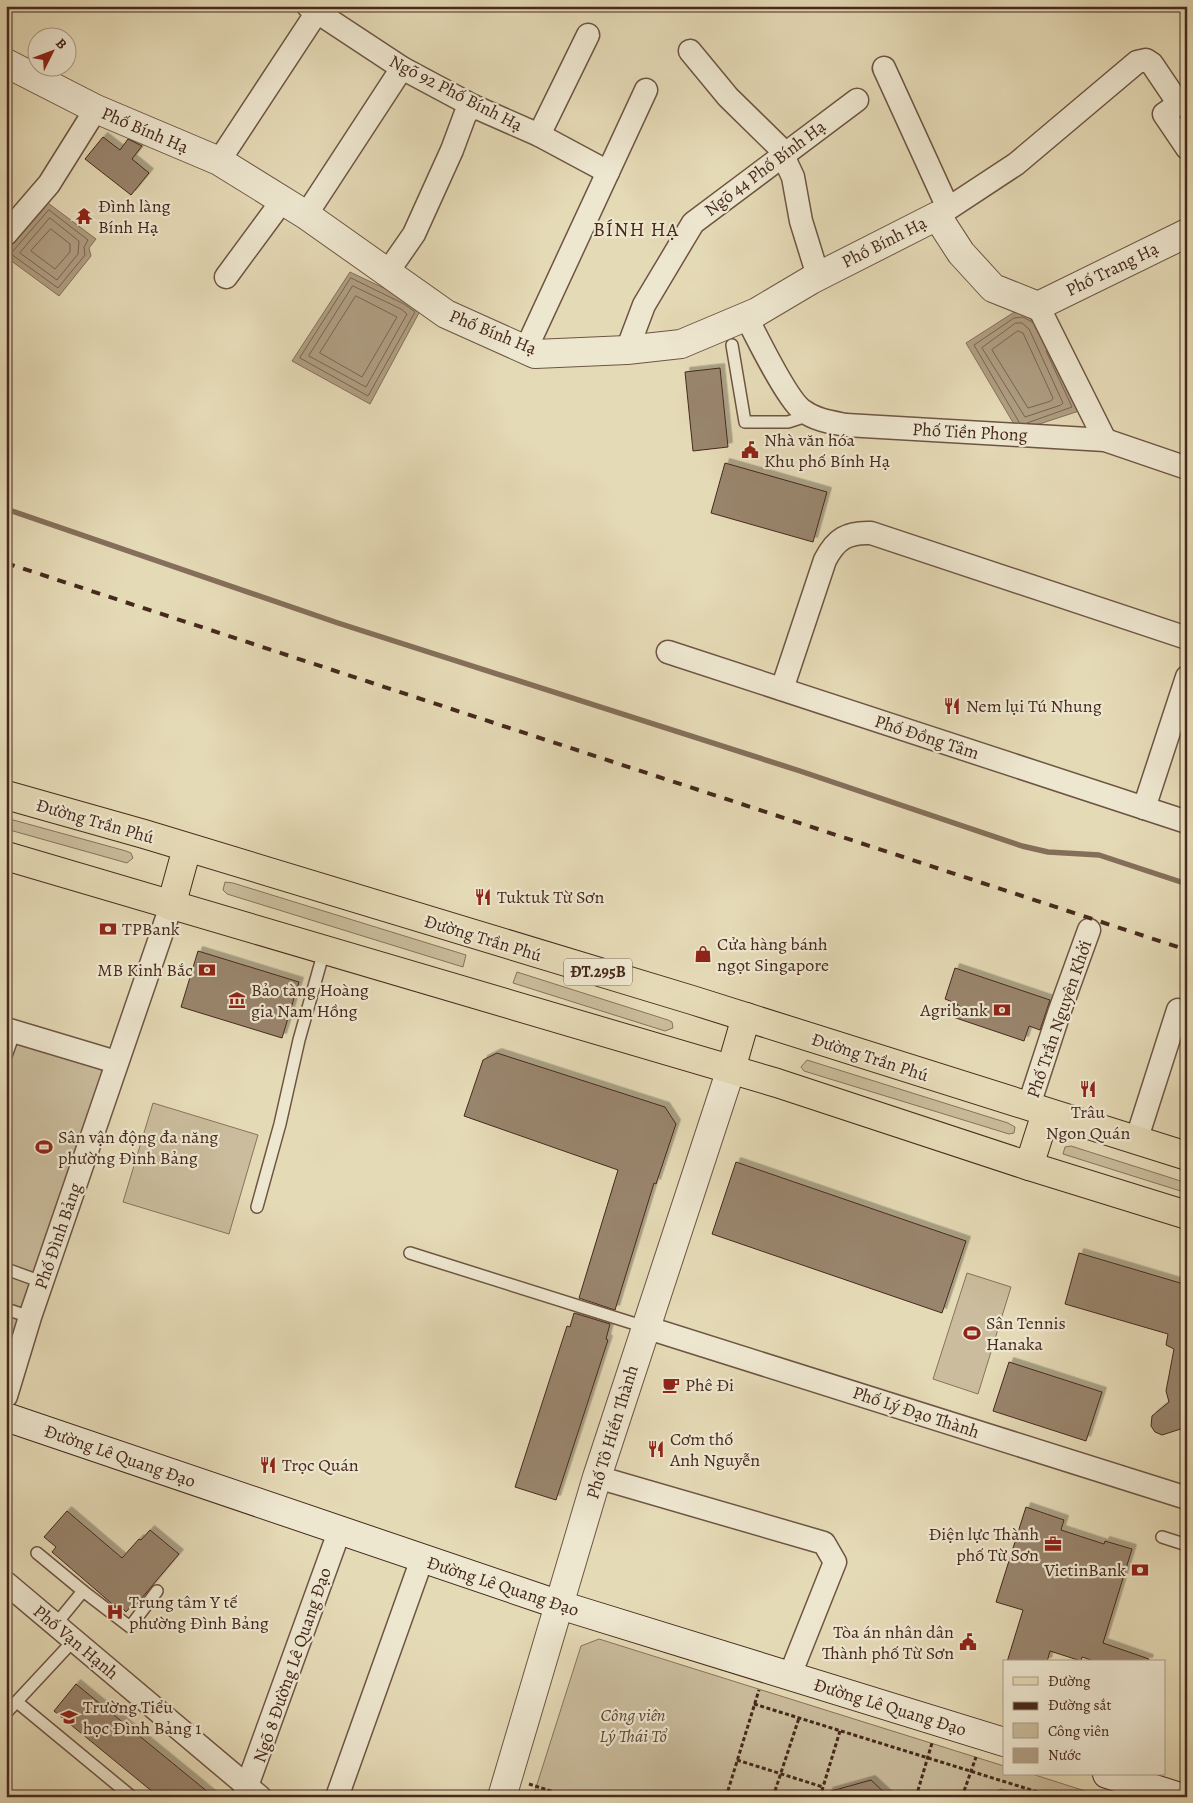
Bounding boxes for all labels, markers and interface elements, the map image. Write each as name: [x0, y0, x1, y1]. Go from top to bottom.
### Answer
north arrow: [28, 28, 78, 78]
text: B: [51, 34, 71, 53]
street label: Ngõ 92 Phố Bính Hạ: [385, 49, 527, 137]
street label: Phố Bính Hạ: [98, 101, 193, 159]
street label: Ngõ 44 Phố Bính Hạ: [699, 114, 831, 222]
place label: Đình làng Bính Hạ: [98, 194, 171, 239]
temple icon: Đình làng Bính Hạ: [74, 206, 94, 226]
street label: Phố Bính Hạ: [837, 210, 931, 274]
district label: BÍNH HẠ: [593, 216, 679, 243]
street label: Phố Trang Hạ: [1062, 236, 1163, 302]
street label: Phố Bính Hạ: [446, 304, 541, 361]
street label: Phố Tiền Phong: [912, 417, 1028, 447]
place label: Nhà văn hóa Khu phố Bính Hạ: [764, 428, 891, 473]
public building icon: Nhà văn hóa Khu phố Bính Hạ: [740, 440, 760, 460]
place label: Nem lụi Tú Nhung: [966, 694, 1102, 718]
restaurant icon: Nem lụi Tú Nhung: [942, 696, 962, 716]
street label: Phố Đồng Tâm: [872, 709, 982, 765]
street label: Đường Trần Phú: [33, 793, 157, 849]
place label: Tuktuk Từ Sơn: [497, 885, 604, 909]
restaurant icon: Tuktuk Từ Sơn: [473, 887, 493, 907]
street label: Đường Trần Phú: [421, 909, 545, 967]
place label: TPBank: [122, 917, 180, 941]
bank icon: TPBank: [98, 919, 118, 939]
place label: Cửa hàng bánh ngọt Singapore: [717, 932, 829, 977]
street label: Phố Trần Nguyên Khởi: [1021, 937, 1097, 1101]
shop icon: Cửa hàng bánh ngọt Singapore: [693, 944, 713, 964]
place label: MB Kinh Bắc: [97, 958, 193, 982]
road number: ĐT.295B: [564, 959, 632, 986]
bank icon: MB Kinh Bắc: [197, 960, 217, 980]
place label: Bảo tàng Hoàng gia Nam Hồng: [251, 978, 369, 1023]
museum icon: Bảo tàng Hoàng gia Nam Hồng: [227, 990, 247, 1010]
place label: Agribank: [919, 998, 988, 1022]
bank icon: Agribank: [992, 1000, 1012, 1020]
street label: Đường Trần Phú: [808, 1027, 932, 1087]
restaurant icon: Trâu Ngon Quán: [1078, 1079, 1098, 1099]
place label: Trâu Ngon Quán: [1046, 1100, 1130, 1145]
place label: Sân vận động đa năng phường Đình Bảng: [58, 1125, 218, 1170]
sports icon: Sân vận động đa năng phường Đình Bảng: [34, 1137, 54, 1157]
street label: Phố Đình Bảng: [29, 1180, 87, 1292]
place label: Sân Tennis Hanaka: [986, 1311, 1066, 1356]
sports icon: Sân Tennis Hanaka: [962, 1323, 982, 1343]
street label: Phố Tô Hiến Thành: [580, 1362, 644, 1502]
place label: Phê Đi: [685, 1373, 734, 1397]
cafe icon: Phê Đi: [661, 1375, 681, 1395]
street label: Phố Lý Đạo Thành: [850, 1380, 983, 1444]
street label: Đường Lê Quang Đạo: [41, 1419, 199, 1493]
place label: Cơm thố Anh Nguyễn: [669, 1427, 760, 1472]
restaurant icon: Cơm thố Anh Nguyễn: [646, 1439, 666, 1459]
place label: Trọc Quán: [282, 1453, 359, 1477]
restaurant icon: Trọc Quán: [258, 1455, 278, 1475]
place label: Điện lực Thành phố Từ Sơn: [928, 1522, 1039, 1567]
office icon: Điện lực Thành phố Từ Sơn: [1043, 1534, 1063, 1554]
street label: Đường Lê Quang Đạo: [424, 1550, 582, 1622]
place label: VietinBank: [1043, 1558, 1126, 1582]
bank icon: VietinBank: [1130, 1560, 1150, 1580]
street label: Ngõ 8 Đường Lê Quang Đạo: [247, 1564, 337, 1766]
place label: Trung tâm Y tế phường Đình Bảng: [129, 1590, 269, 1635]
street label: Phố Vạn Hạnh: [28, 1599, 124, 1685]
hospital icon: Trung tâm Y tế phường Đình Bảng: [105, 1602, 125, 1622]
place label: Tòa án nhân dân Thành phố Từ Sơn: [822, 1620, 954, 1665]
public building icon: Tòa án nhân dân Thành phố Từ Sơn: [958, 1632, 978, 1652]
legend: [1003, 1660, 1166, 1776]
text: Đường: [1048, 1671, 1091, 1691]
street label: Đường Lê Quang Đạo: [811, 1672, 969, 1742]
place label: Trường Tiểu học Đình Bảng 1: [83, 1695, 201, 1740]
text: Đường sắt: [1048, 1695, 1111, 1715]
park label: Công viên Lý Thái Tổ: [599, 1703, 668, 1748]
school or university icon: Trường Tiểu học Đình Bảng 1: [59, 1707, 79, 1727]
text: Công viên: [1048, 1721, 1109, 1741]
text: Nước: [1048, 1745, 1081, 1765]

